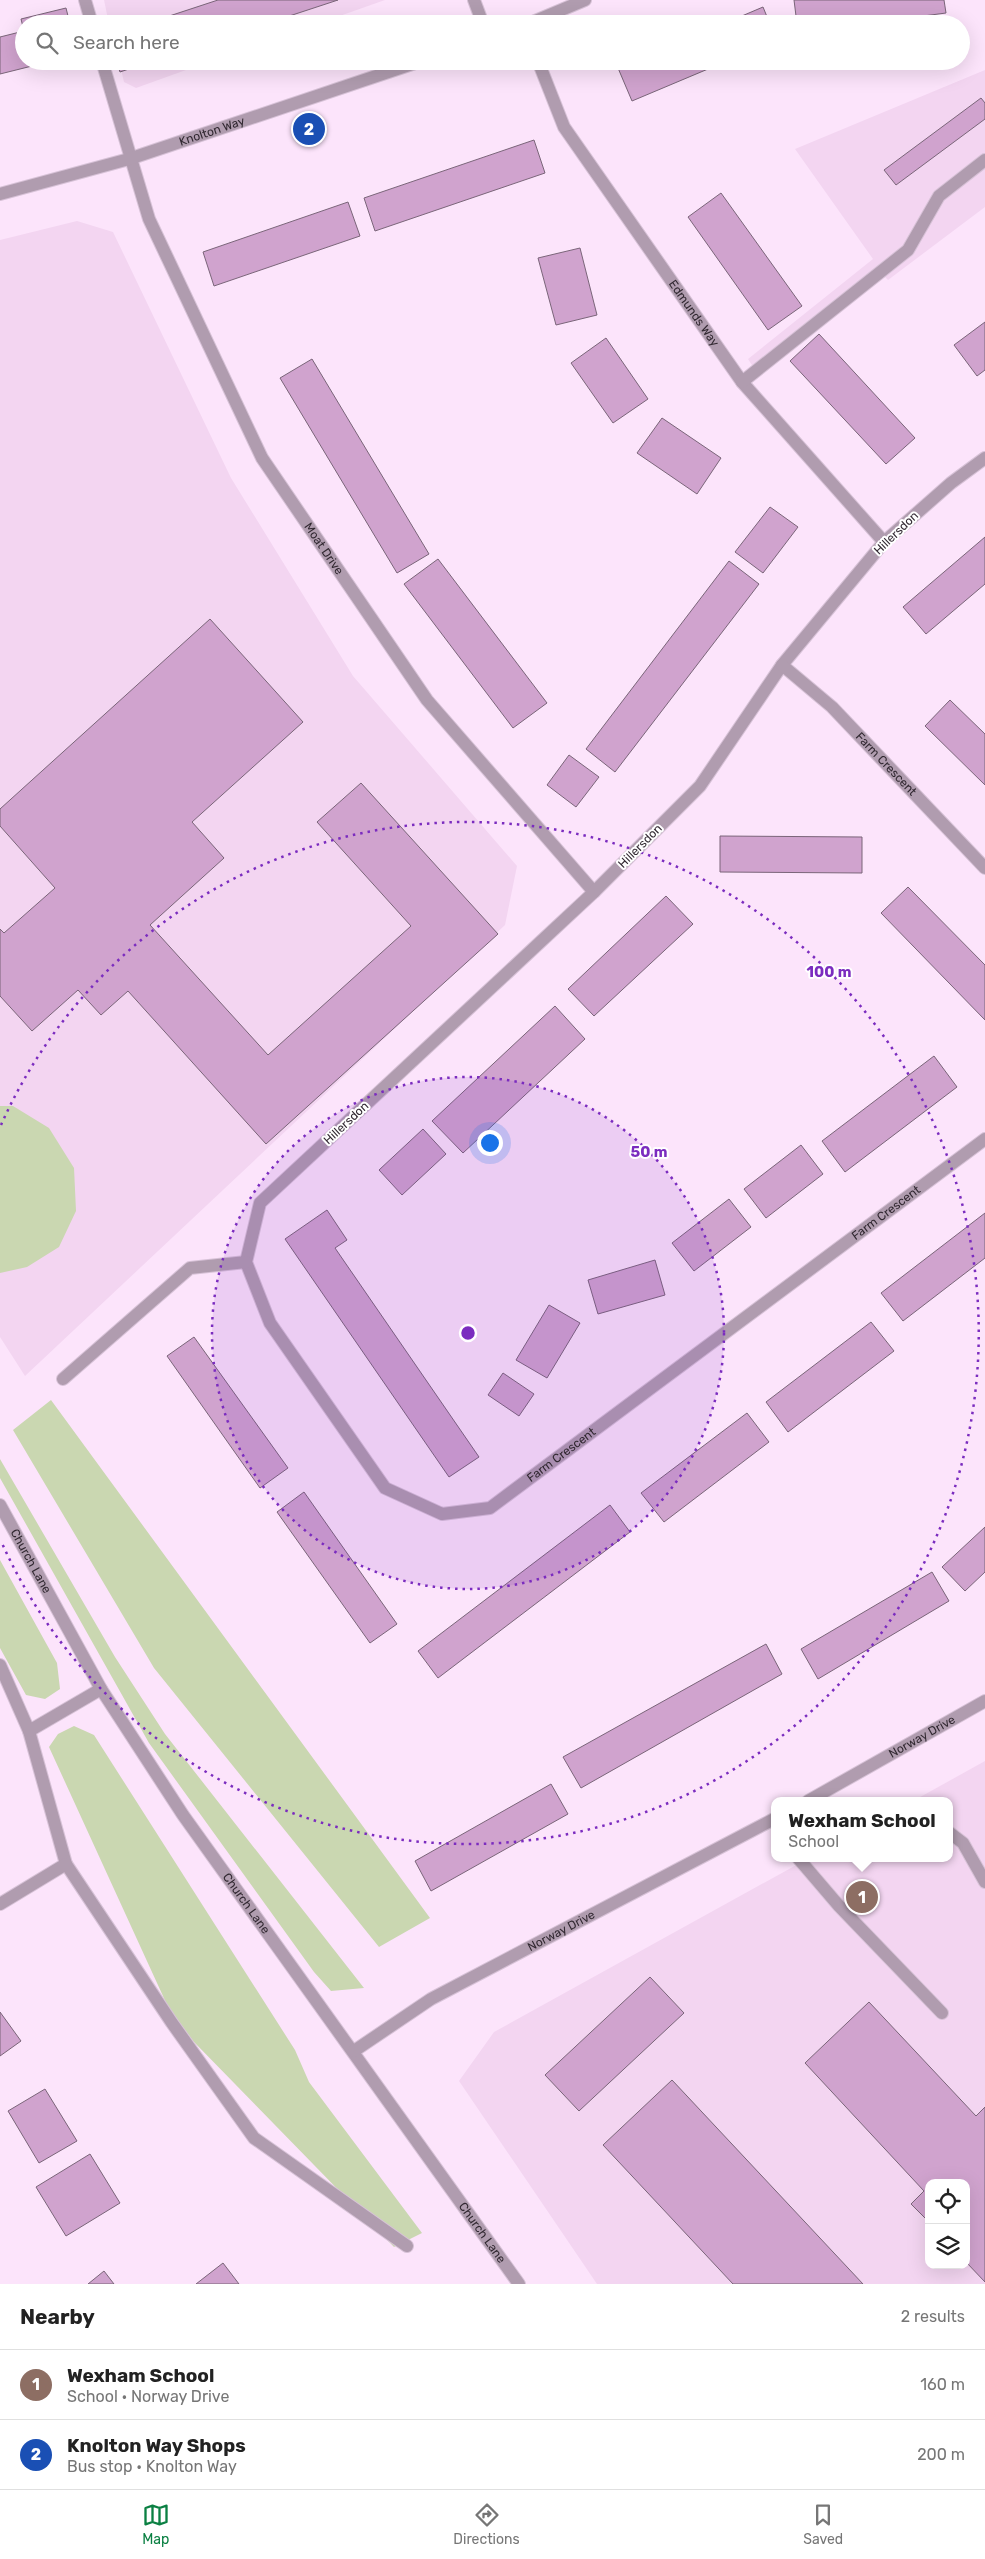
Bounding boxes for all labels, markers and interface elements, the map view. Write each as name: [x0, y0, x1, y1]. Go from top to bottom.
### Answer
search box: [15, 15, 970, 70]
icon: search: [33, 29, 61, 57]
text: Search here: [73, 31, 180, 54]
pin: 2: [293, 110, 325, 148]
street label: Knolton Way: [177, 114, 247, 149]
street label: Edmunds Way: [666, 277, 722, 350]
street label: Hillersdon: [871, 509, 921, 557]
street label: Moat Drive: [301, 520, 347, 577]
street label: Farm Crescent: [853, 729, 920, 799]
street label: Hillersdon: [615, 821, 665, 871]
text: 100 m: [807, 963, 851, 981]
street label: Hillersdon: [321, 1099, 371, 1147]
your location: [477, 1130, 503, 1156]
text: 50 m: [631, 1143, 667, 1161]
street label: Farm Crescent: [849, 1182, 923, 1243]
centre of rings: [459, 1324, 477, 1342]
street label: Farm Crescent: [524, 1425, 599, 1485]
street label: Church Lane: [8, 1526, 54, 1596]
street label: Norway Drive: [886, 1712, 958, 1761]
popup: [771, 1797, 953, 1862]
text: Wexham School: [788, 1809, 936, 1832]
text: School: [788, 1832, 839, 1851]
street label: Church Lane: [220, 1870, 273, 1937]
pin: 1: [846, 1878, 878, 1916]
street label: Norway Drive: [525, 1907, 597, 1954]
map controls: [925, 2179, 970, 2269]
button: locate: [925, 2179, 970, 2224]
street label: Church Lane: [456, 2200, 509, 2266]
button: layers: [925, 2224, 970, 2269]
text: Nearby: [20, 2304, 95, 2329]
text: 2 results: [901, 2307, 965, 2326]
text: Wexham School: [67, 2364, 214, 2387]
text: 1: [32, 2375, 40, 2394]
text: 160 m: [920, 2375, 965, 2394]
text: School · Norway Drive: [67, 2387, 229, 2406]
text: Knolton Way Shops: [67, 2434, 246, 2457]
text: 2: [31, 2445, 41, 2464]
text: 200 m: [917, 2445, 965, 2464]
text: Bus stop · Knolton Way: [67, 2457, 237, 2476]
tab: Map: [142, 2501, 170, 2548]
tab: Directions: [453, 2501, 520, 2548]
tab: Saved: [803, 2501, 843, 2548]

